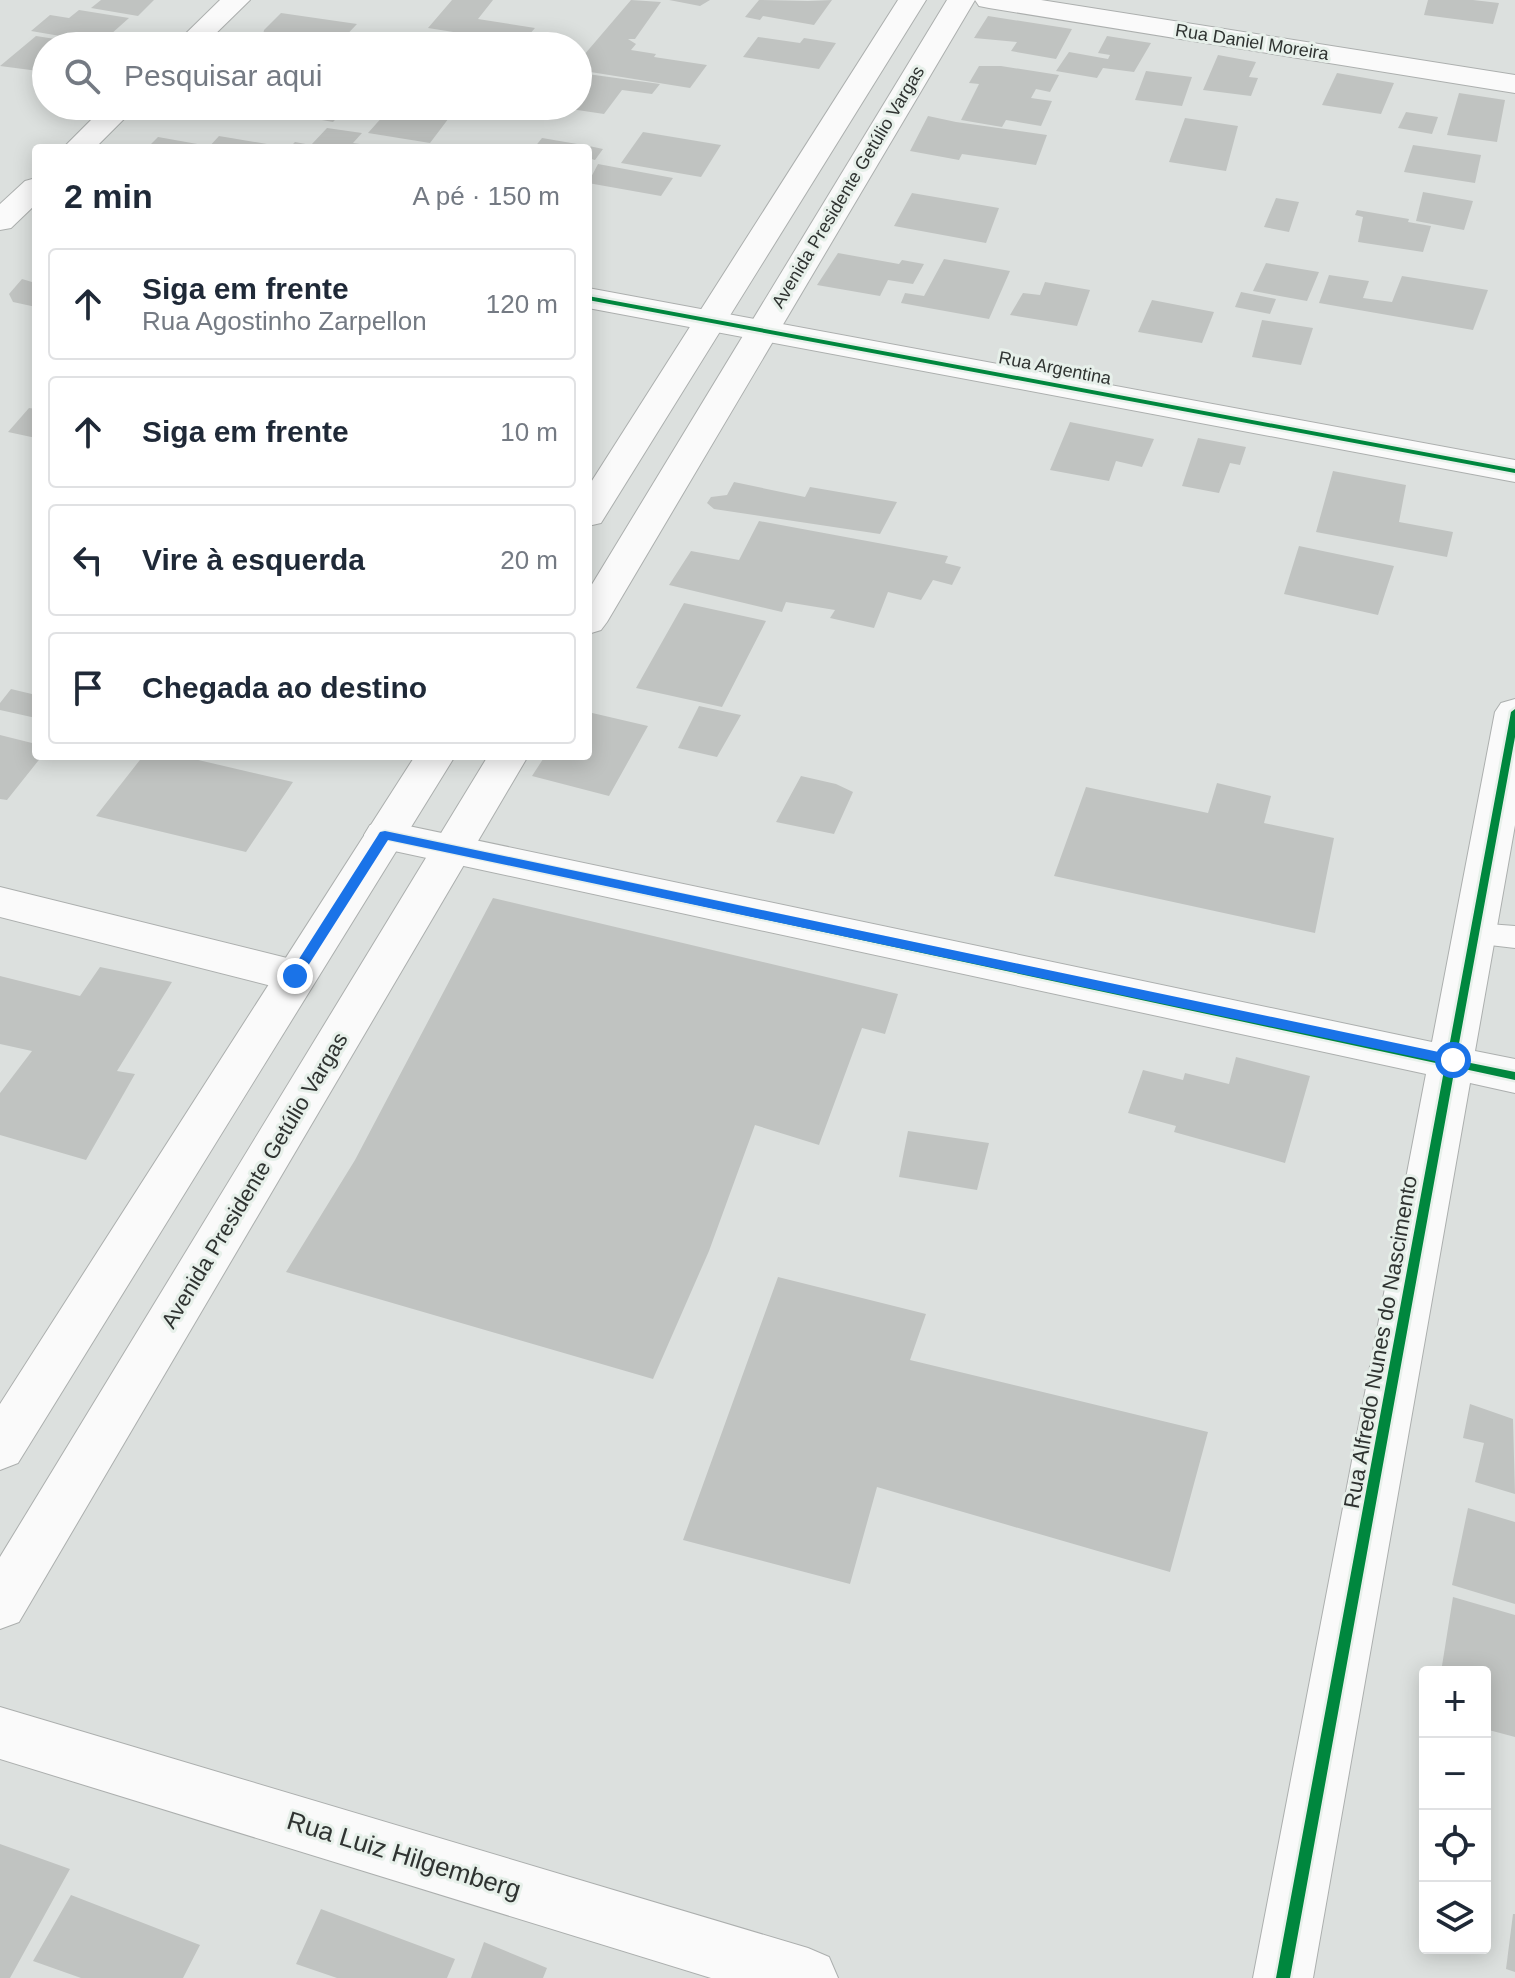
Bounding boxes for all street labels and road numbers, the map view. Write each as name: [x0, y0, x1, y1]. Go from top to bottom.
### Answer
street label: Rua Daniel Moreira: [1174, 20, 1331, 64]
street label: Avenida Presidente Getúlio Vargas: [768, 62, 928, 312]
street label: Rua Argentina: [997, 347, 1114, 389]
street label: Avenida Presidente Getúlio Vargas: [156, 1028, 353, 1333]
street label: Rua Alfredo Nunes do Nascimento: [1339, 1174, 1422, 1510]
street label: Rua Luiz Hilgemberg: [284, 1805, 524, 1905]

